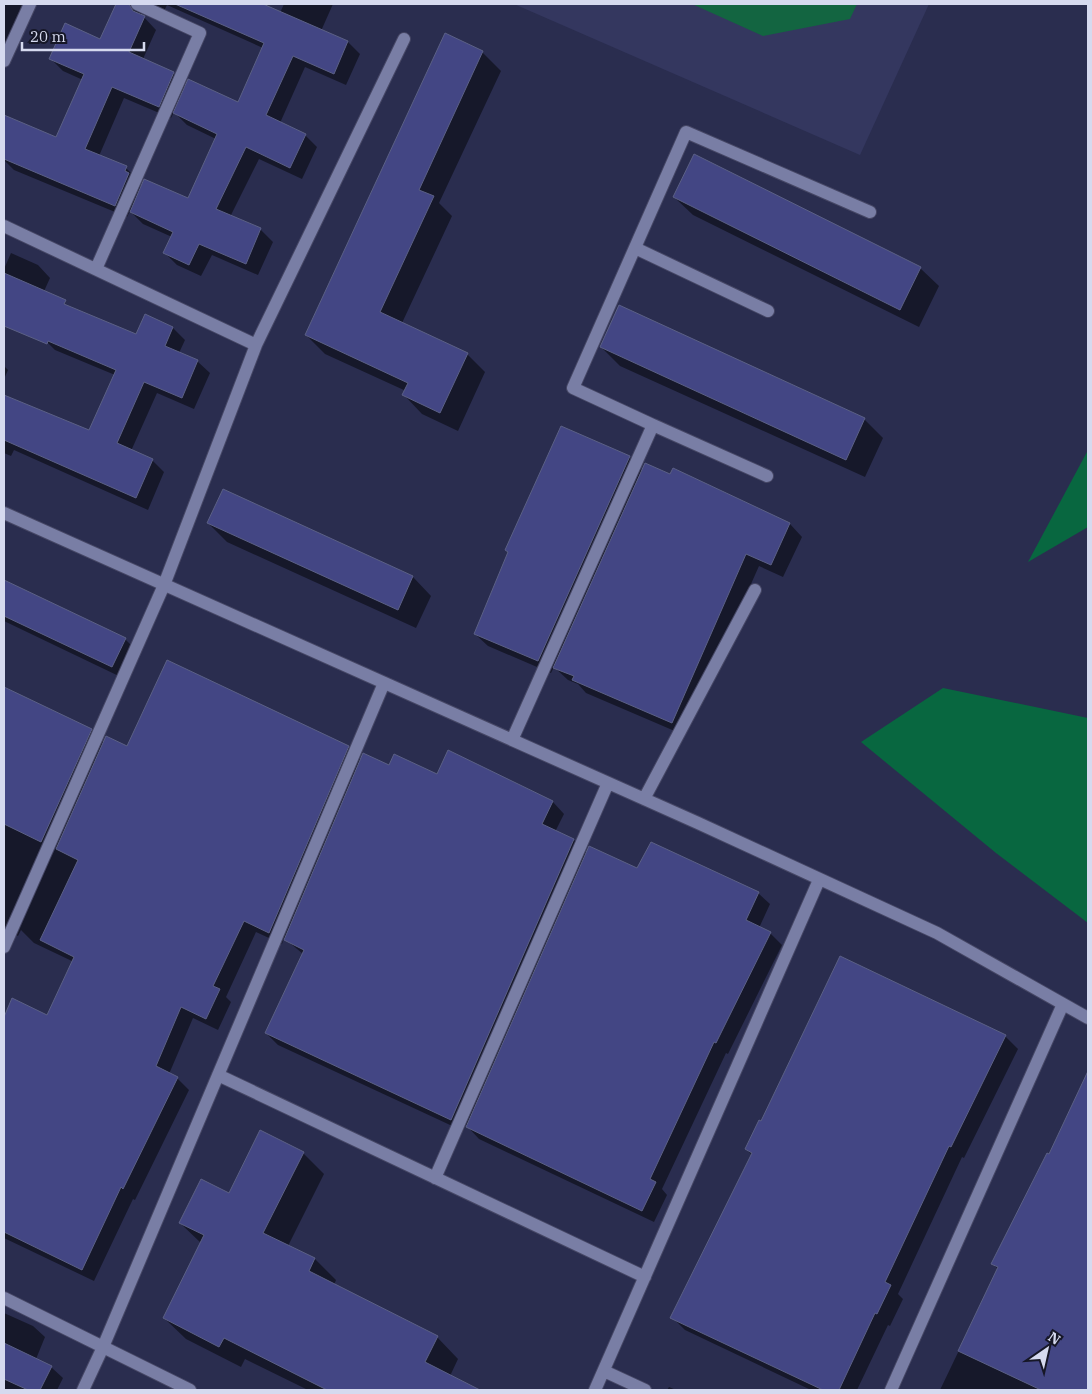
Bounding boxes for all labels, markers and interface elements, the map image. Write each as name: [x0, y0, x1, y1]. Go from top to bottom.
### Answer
scale bar: [22, 20, 145, 52]
text: 20 m: [30, 27, 66, 46]
north arrow: [1022, 1324, 1072, 1374]
text: N: [1045, 1328, 1064, 1349]

